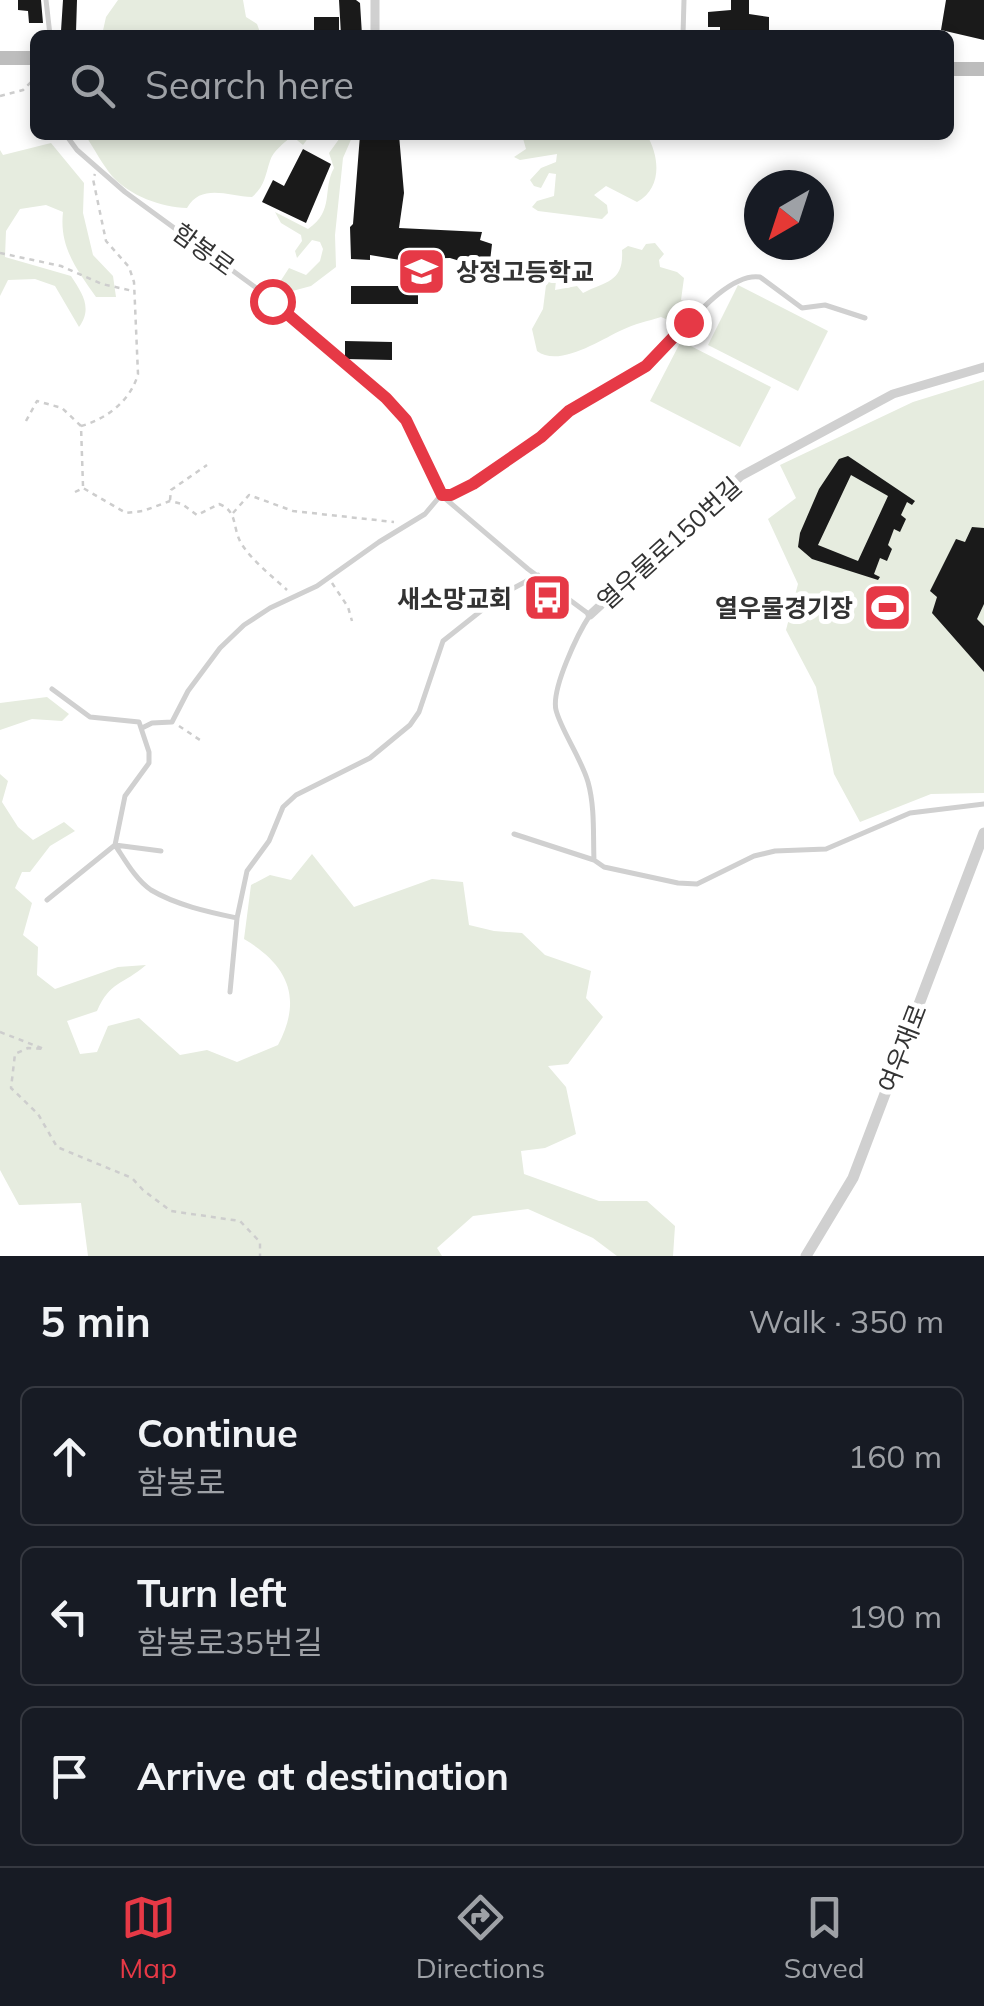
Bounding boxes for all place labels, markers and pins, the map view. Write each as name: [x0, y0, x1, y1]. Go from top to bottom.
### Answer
school or university icon: 상정고등학교: [395, 245, 447, 297]
place label: 상정고등학교: [456, 256, 594, 287]
bus stop icon: 새소망교회: [521, 572, 573, 624]
sports icon: 열우물경기장: [862, 581, 914, 633]
place label: 새소망교회: [397, 583, 512, 614]
place label: 열우물경기장: [715, 592, 853, 623]

